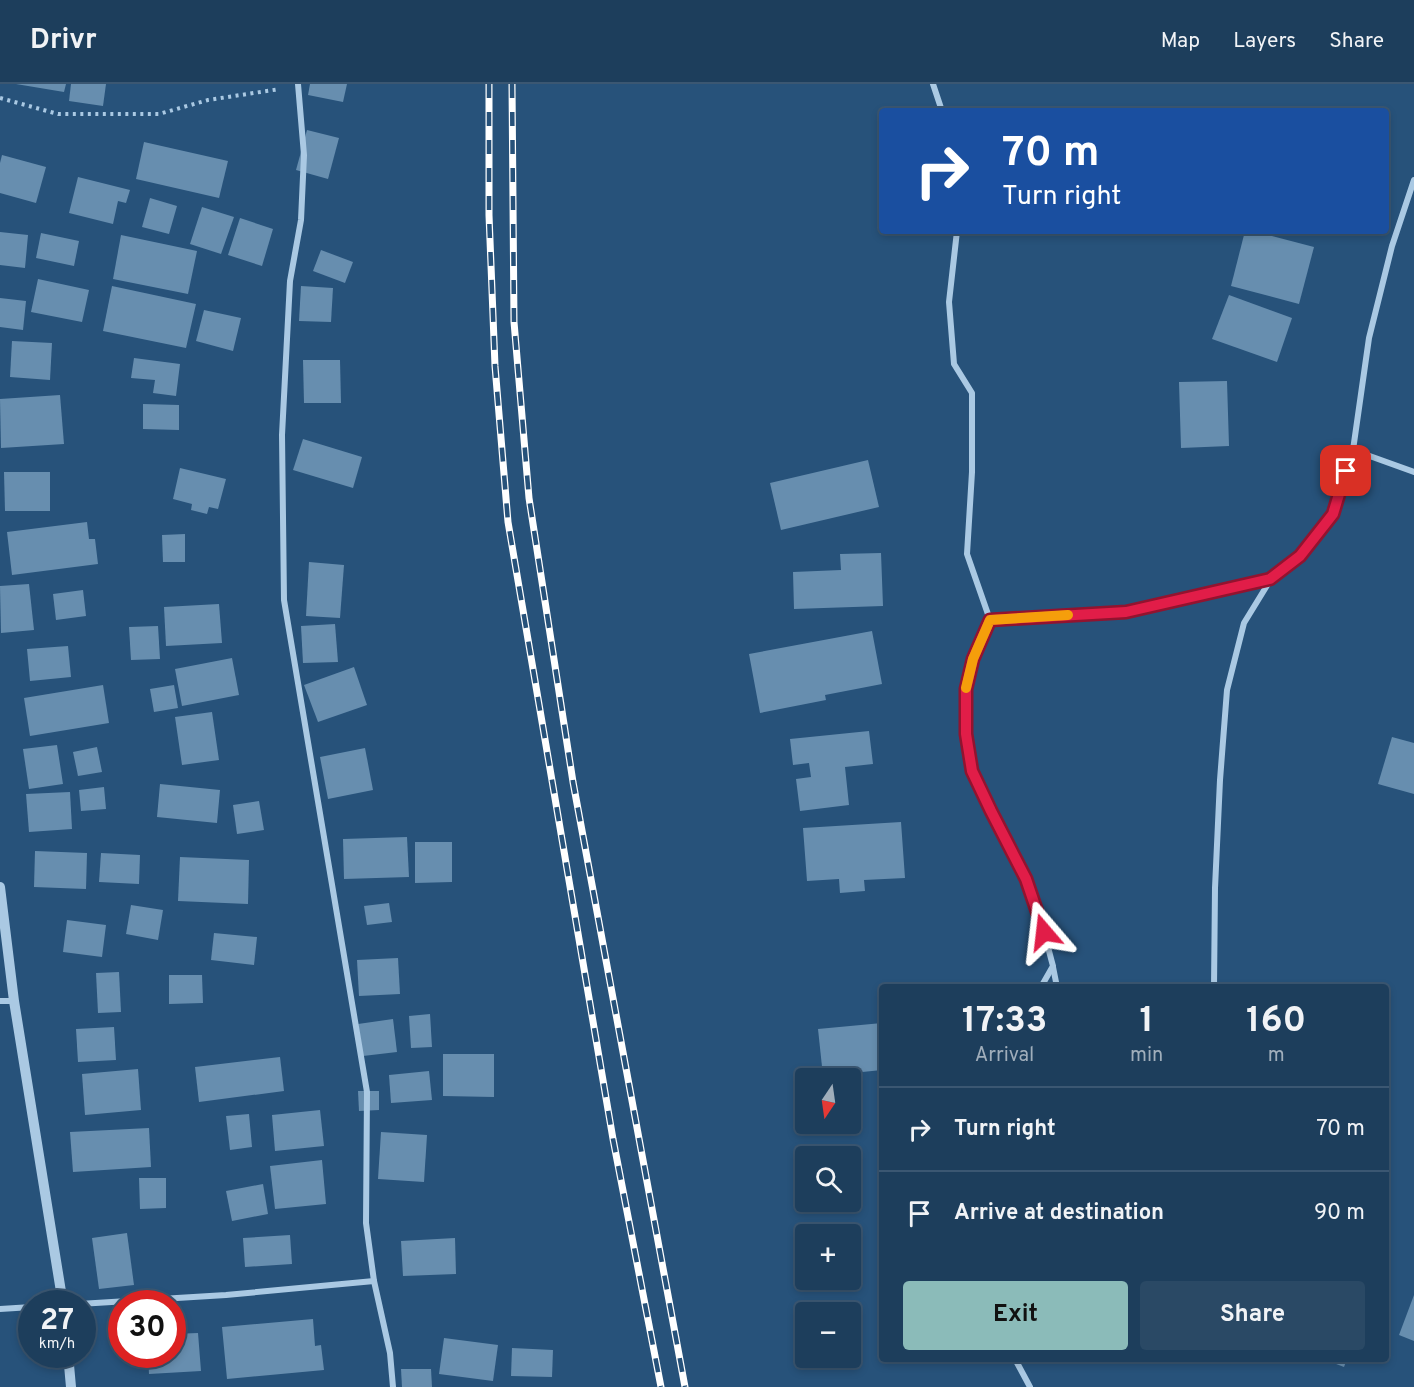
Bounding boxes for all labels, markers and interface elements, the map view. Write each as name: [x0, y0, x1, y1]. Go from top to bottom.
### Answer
text: Drivr: [30, 23, 97, 59]
text: Map: [1161, 28, 1200, 55]
text: Layers: [1233, 28, 1296, 55]
text: Share: [1329, 28, 1384, 55]
text: 70 m: [1002, 128, 1100, 181]
icon: right: [903, 132, 981, 210]
text: Turn right: [1002, 180, 1121, 214]
pin: [1320, 445, 1371, 496]
icon: arrive: [1329, 454, 1362, 487]
position arrow: [1012, 900, 1076, 964]
text: 17:33: [962, 999, 1047, 1045]
text: 1: [1140, 999, 1154, 1045]
text: 160: [1246, 999, 1306, 1045]
text: Arrival: [975, 1043, 1034, 1069]
text: min: [1130, 1043, 1163, 1069]
text: m: [1268, 1043, 1285, 1069]
north arrow: [795, 1068, 861, 1134]
map controls: [795, 1068, 861, 1368]
icon: right: [903, 1113, 936, 1146]
text: Turn right: [954, 1116, 1056, 1143]
text: 70 m: [1316, 1116, 1365, 1143]
button: search: [795, 1146, 861, 1212]
icon: arrive: [903, 1197, 936, 1230]
text: Arrive at destination: [954, 1200, 1164, 1227]
text: 90 m: [1314, 1200, 1365, 1227]
button: +: [795, 1224, 861, 1290]
button: Exit: [903, 1281, 1128, 1350]
button: Share: [1140, 1281, 1365, 1350]
speed limit sign: 30: [108, 1290, 186, 1368]
button: −: [795, 1302, 861, 1368]
text: 27: [40, 1303, 74, 1340]
text: km/h: [39, 1335, 75, 1354]

